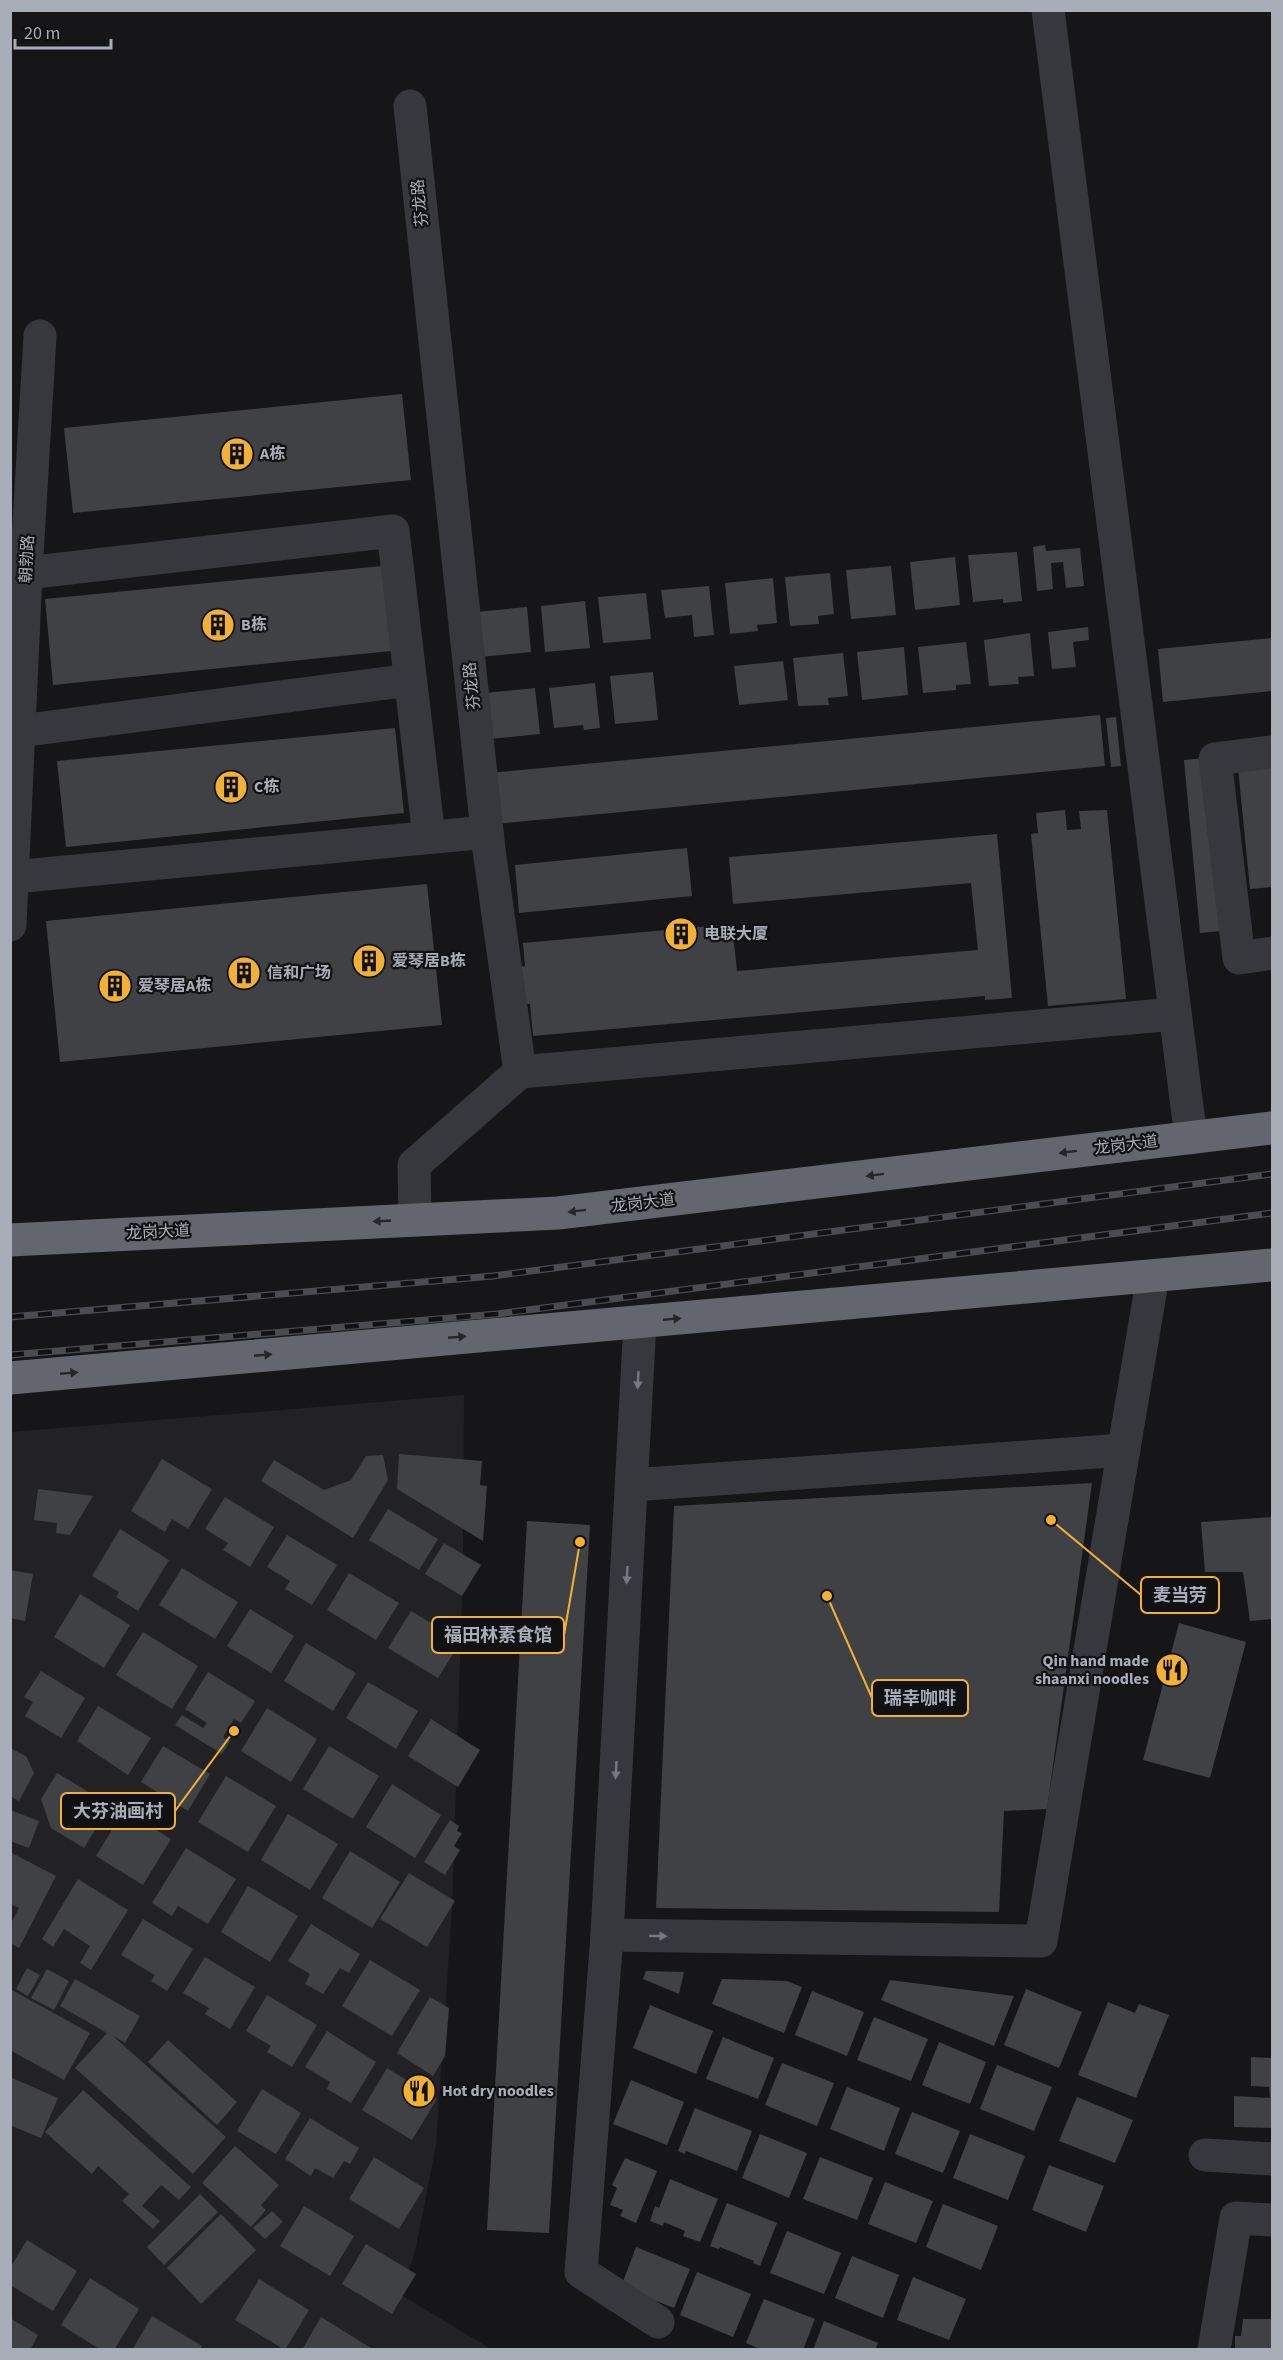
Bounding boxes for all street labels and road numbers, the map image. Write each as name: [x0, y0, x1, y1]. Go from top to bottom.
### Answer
street label: 芬龙路: [407, 178, 433, 228]
street label: 朝勃路: [15, 534, 39, 584]
street label: 芬龙路: [459, 661, 485, 711]
street label: 龙岗大道: [1093, 1130, 1159, 1160]
street label: 龙岗大道: [610, 1188, 676, 1218]
street label: 龙岗大道: [125, 1219, 191, 1245]

